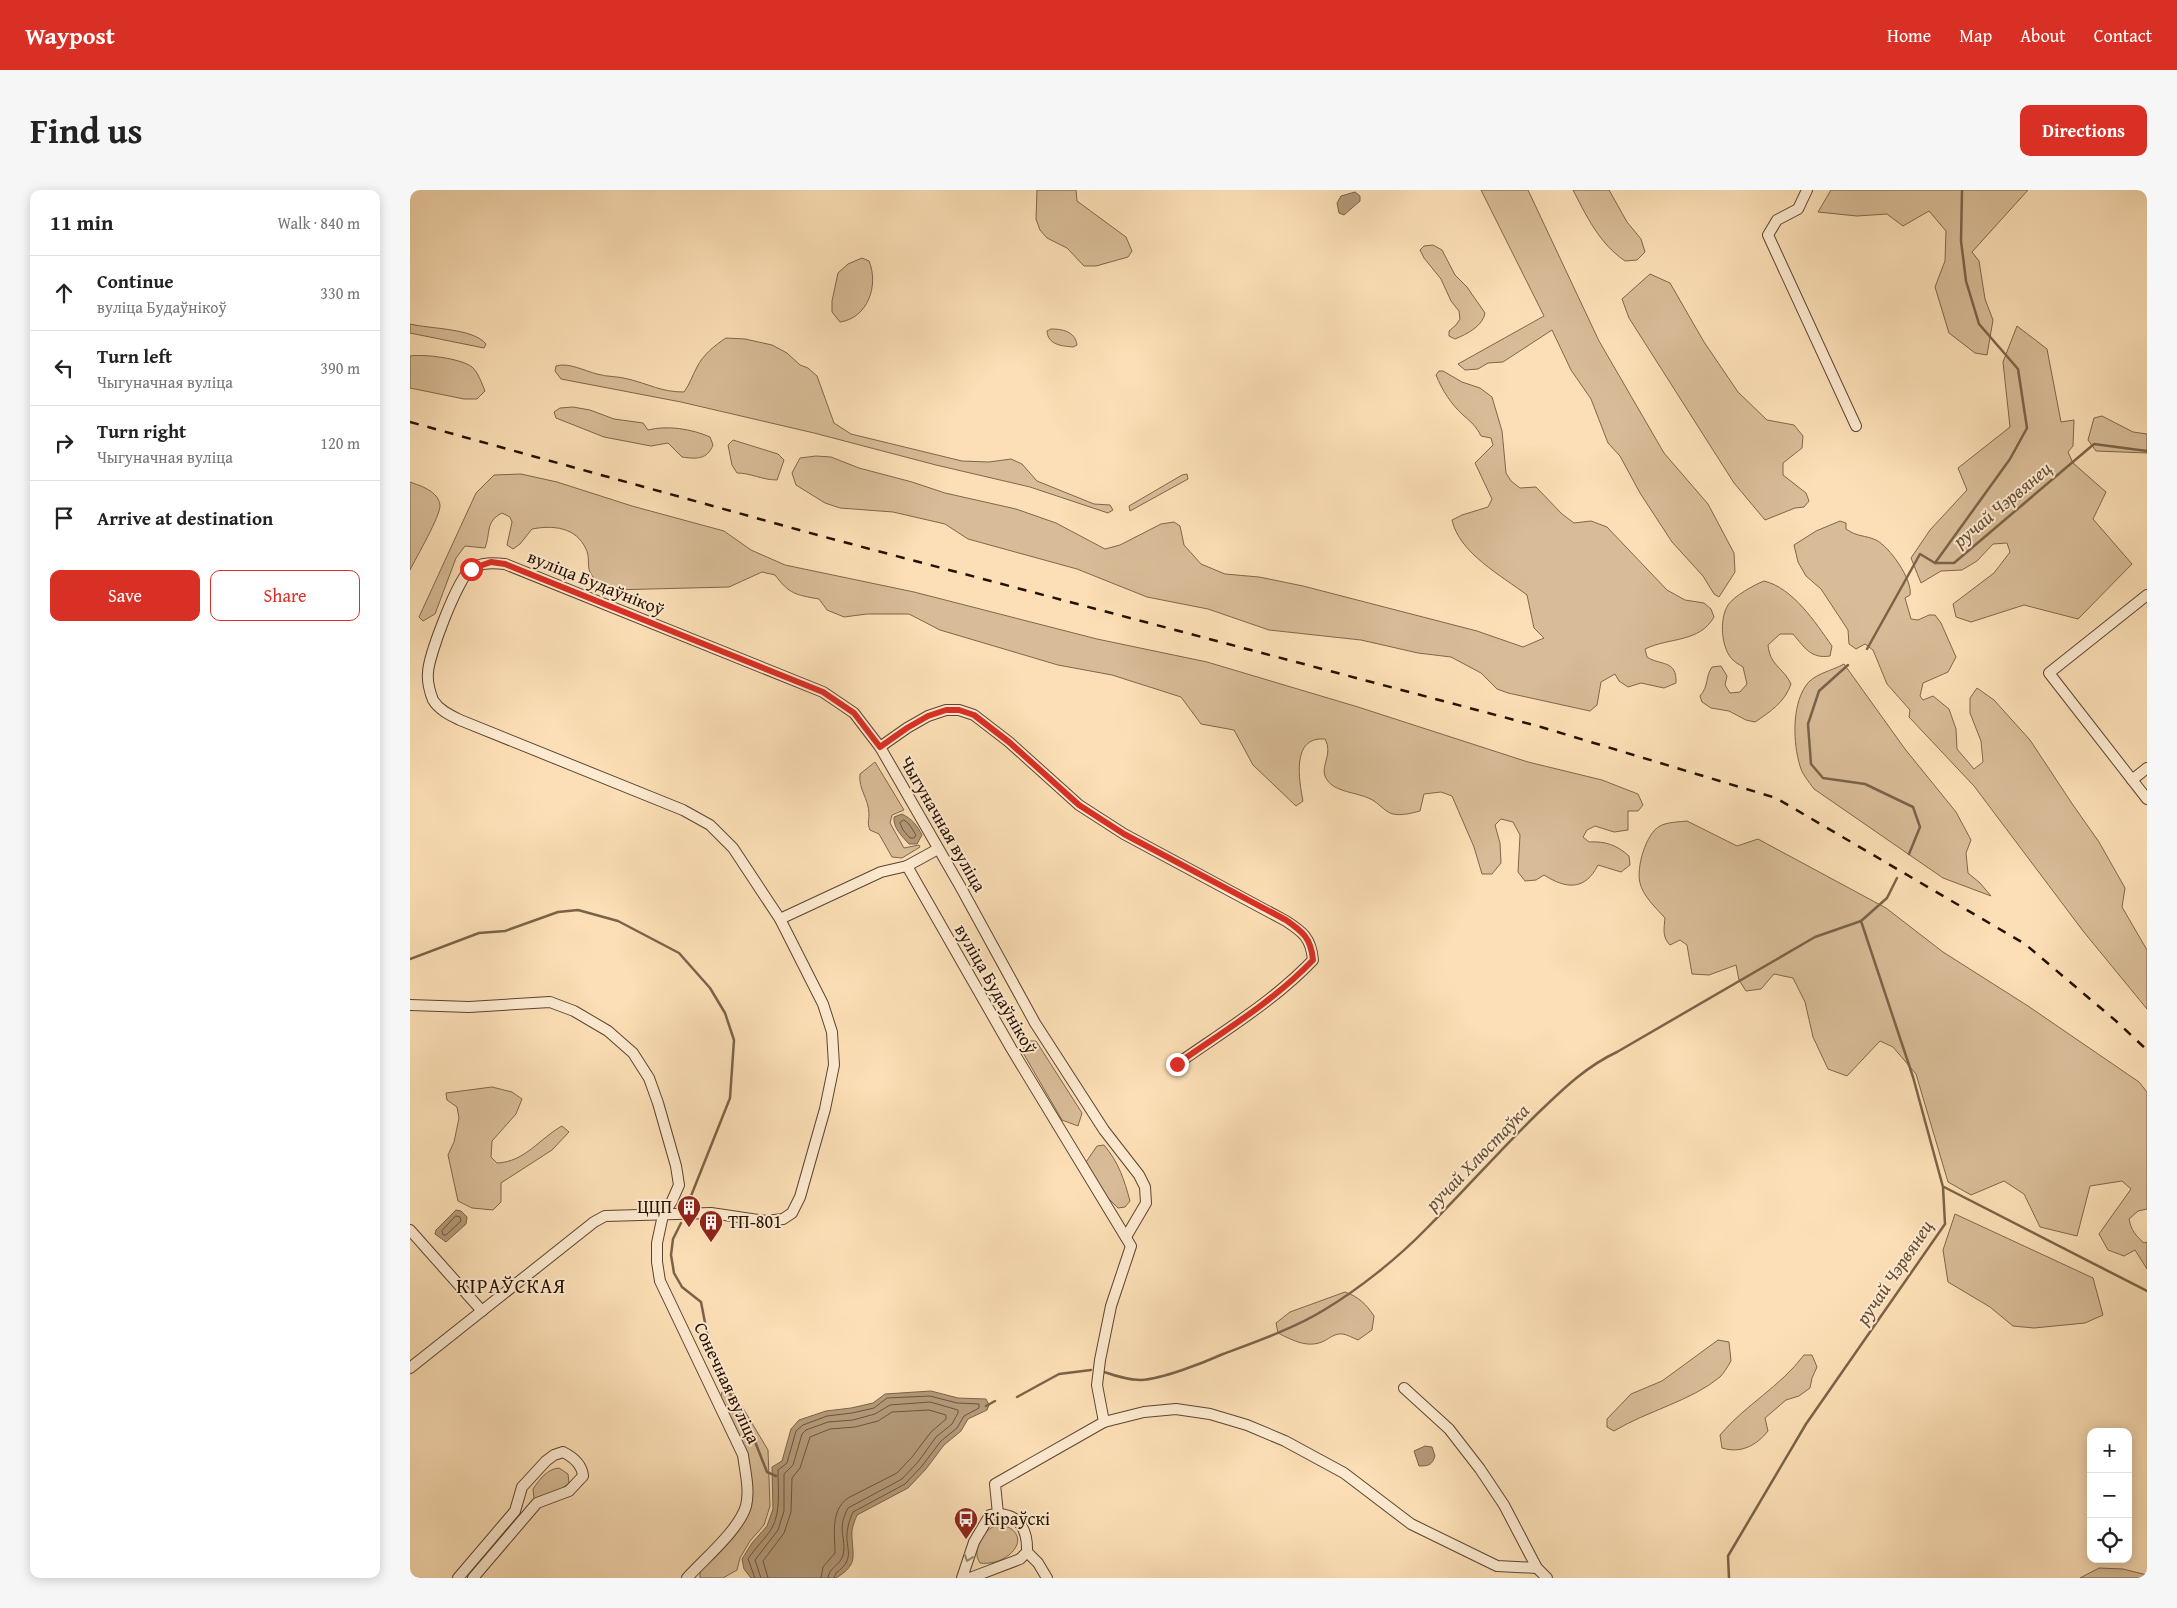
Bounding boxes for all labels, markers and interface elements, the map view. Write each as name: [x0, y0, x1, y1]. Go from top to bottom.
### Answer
text: Waypost: [25, 18, 115, 53]
text: Home: [1887, 22, 1931, 49]
text: Map: [1959, 22, 1992, 49]
text: About: [2020, 22, 2066, 49]
text: Contact: [2094, 22, 2152, 49]
text: Find us: [30, 105, 143, 156]
button: Directions: [2020, 105, 2147, 156]
text: 11 min: [50, 207, 113, 238]
text: Walk · 840 m: [277, 211, 360, 235]
text: Continue: [97, 267, 174, 295]
icon: ahead: [50, 279, 78, 307]
text: 330 m: [320, 281, 360, 305]
text: вуліца Будаўнікоў: [97, 295, 227, 319]
text: Turn left: [97, 342, 172, 370]
icon: left: [50, 354, 78, 382]
text: 390 m: [320, 356, 360, 380]
text: Чыгуначная вуліца: [97, 370, 233, 394]
text: Turn right: [97, 417, 186, 445]
icon: right: [50, 429, 78, 457]
text: 120 m: [320, 431, 360, 455]
text: Чыгуначная вуліца: [97, 445, 233, 469]
water label: ручай Чэрвянец: [1946, 454, 2058, 554]
icon: arrive: [50, 504, 78, 532]
text: Arrive at destination: [97, 504, 273, 532]
street label: вуліца Будаўнікоў: [524, 543, 669, 622]
route start: [460, 558, 483, 581]
button: Save: [50, 570, 200, 621]
button: Share: [210, 570, 360, 621]
street label: Чыгуначная вуліца: [894, 751, 994, 897]
street label: вуліца Будаўнікоў: [948, 919, 1045, 1059]
route end: [1166, 1053, 1189, 1076]
water label: ручай Хлюстаўка: [1418, 1097, 1536, 1218]
place label: ЦЦП: [637, 1193, 672, 1220]
building icon: ЦЦП: [676, 1194, 702, 1228]
place label: ТП-801: [728, 1208, 782, 1235]
building icon: ТП-801: [698, 1209, 724, 1243]
water label: ручай Чэрвянец: [1848, 1214, 1940, 1331]
district label: КІРАЎСКАЯ: [456, 1271, 566, 1300]
street label: Сонечная вуліца: [687, 1318, 768, 1448]
map controls: [2087, 1428, 2132, 1563]
button: +: [2087, 1428, 2132, 1473]
button: −: [2087, 1473, 2132, 1518]
place label: Кіраўскі: [984, 1505, 1050, 1532]
bus stop icon: Кіраўскі: [953, 1506, 979, 1540]
button: locate: [2087, 1518, 2132, 1563]
one-way arrow: [964, 1553, 974, 1562]

